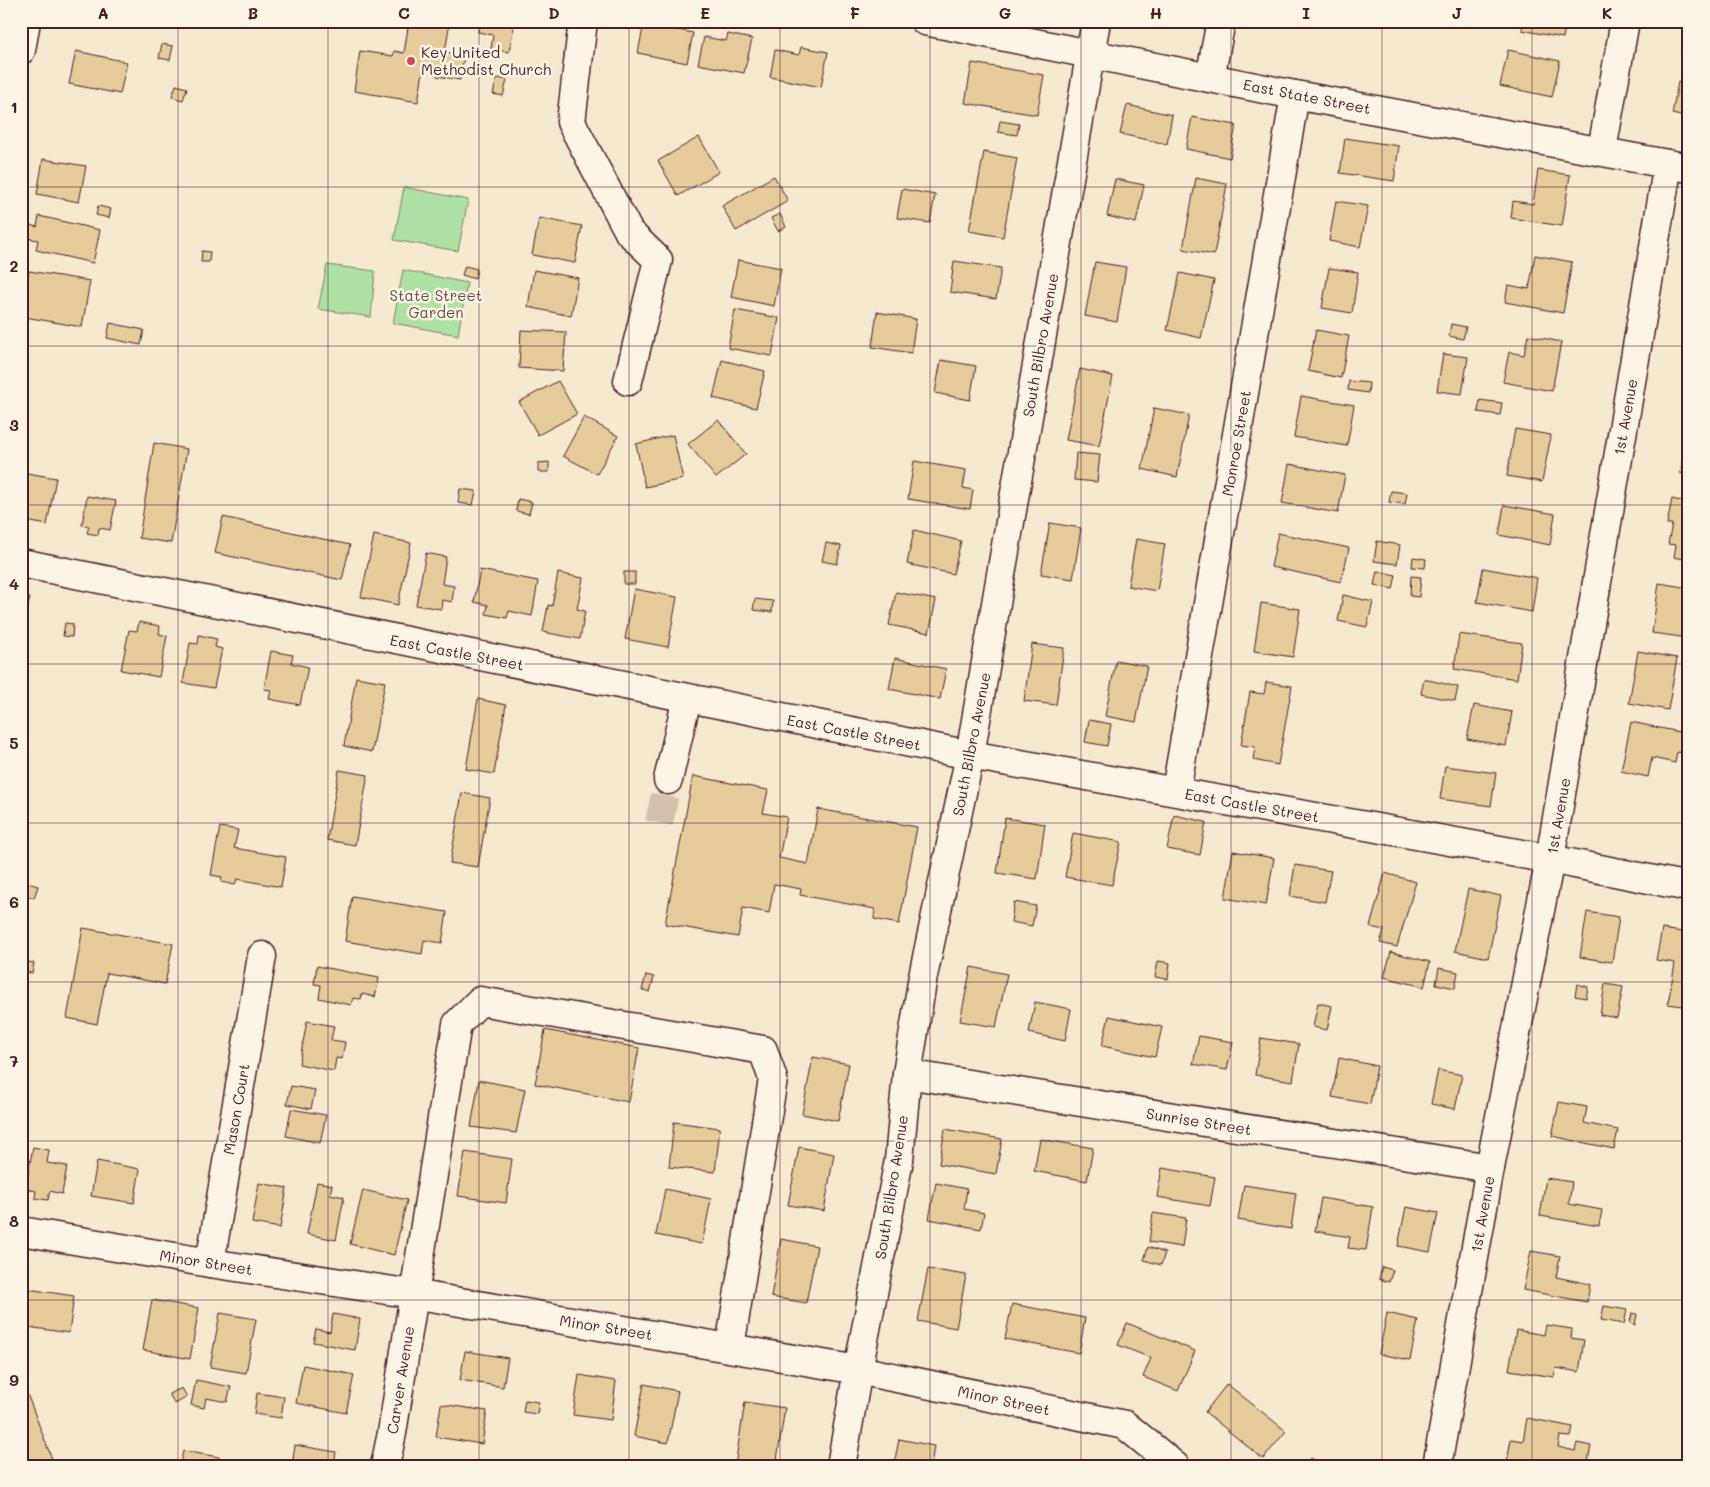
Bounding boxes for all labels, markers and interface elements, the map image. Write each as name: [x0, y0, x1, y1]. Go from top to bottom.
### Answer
text: A: [97, 2, 109, 23]
text: B: [248, 2, 258, 23]
text: C: [398, 2, 410, 23]
text: D: [548, 2, 560, 23]
text: E: [700, 2, 710, 23]
text: F: [850, 2, 860, 23]
text: G: [999, 2, 1011, 23]
text: H: [1150, 2, 1162, 23]
text: I: [1302, 2, 1310, 23]
text: J: [1452, 2, 1462, 23]
text: K: [1602, 2, 1612, 23]
place label: Key United Methodist Church: [421, 42, 551, 79]
marker: Key United Methodist Church: [405, 55, 417, 67]
street label: East State Street: [1242, 74, 1372, 118]
text: 1: [10, 96, 18, 117]
text: 2: [10, 255, 19, 276]
street label: South Bilbro Avenue: [1017, 271, 1063, 419]
park label: State Street Garden: [390, 285, 482, 322]
street label: 1st Avenue: [1608, 377, 1642, 457]
street label: Monroe Street: [1217, 388, 1255, 498]
text: 3: [9, 414, 19, 435]
text: 4: [9, 573, 19, 594]
street label: East Castle Street: [388, 629, 526, 675]
street label: South Bilbro Avenue: [947, 671, 995, 817]
street label: East Castle Street: [785, 709, 923, 755]
text: 5: [9, 732, 19, 753]
street label: 1st Avenue: [1541, 776, 1575, 856]
street label: East Castle Street: [1183, 783, 1321, 827]
text: 6: [9, 891, 19, 912]
text: 7: [10, 1050, 19, 1071]
street label: Mason Court: [218, 1062, 254, 1156]
street label: Sunrise Street: [1145, 1103, 1253, 1139]
street label: South Bilbro Avenue: [870, 1113, 912, 1261]
street label: 1st Avenue: [1465, 1174, 1499, 1254]
text: 8: [9, 1210, 19, 1231]
street label: Minor Street: [158, 1245, 254, 1279]
street label: Minor Street: [558, 1310, 654, 1344]
street label: Carver Avenue: [382, 1325, 418, 1435]
text: 9: [9, 1369, 19, 1390]
street label: Minor Street: [956, 1380, 1052, 1420]

